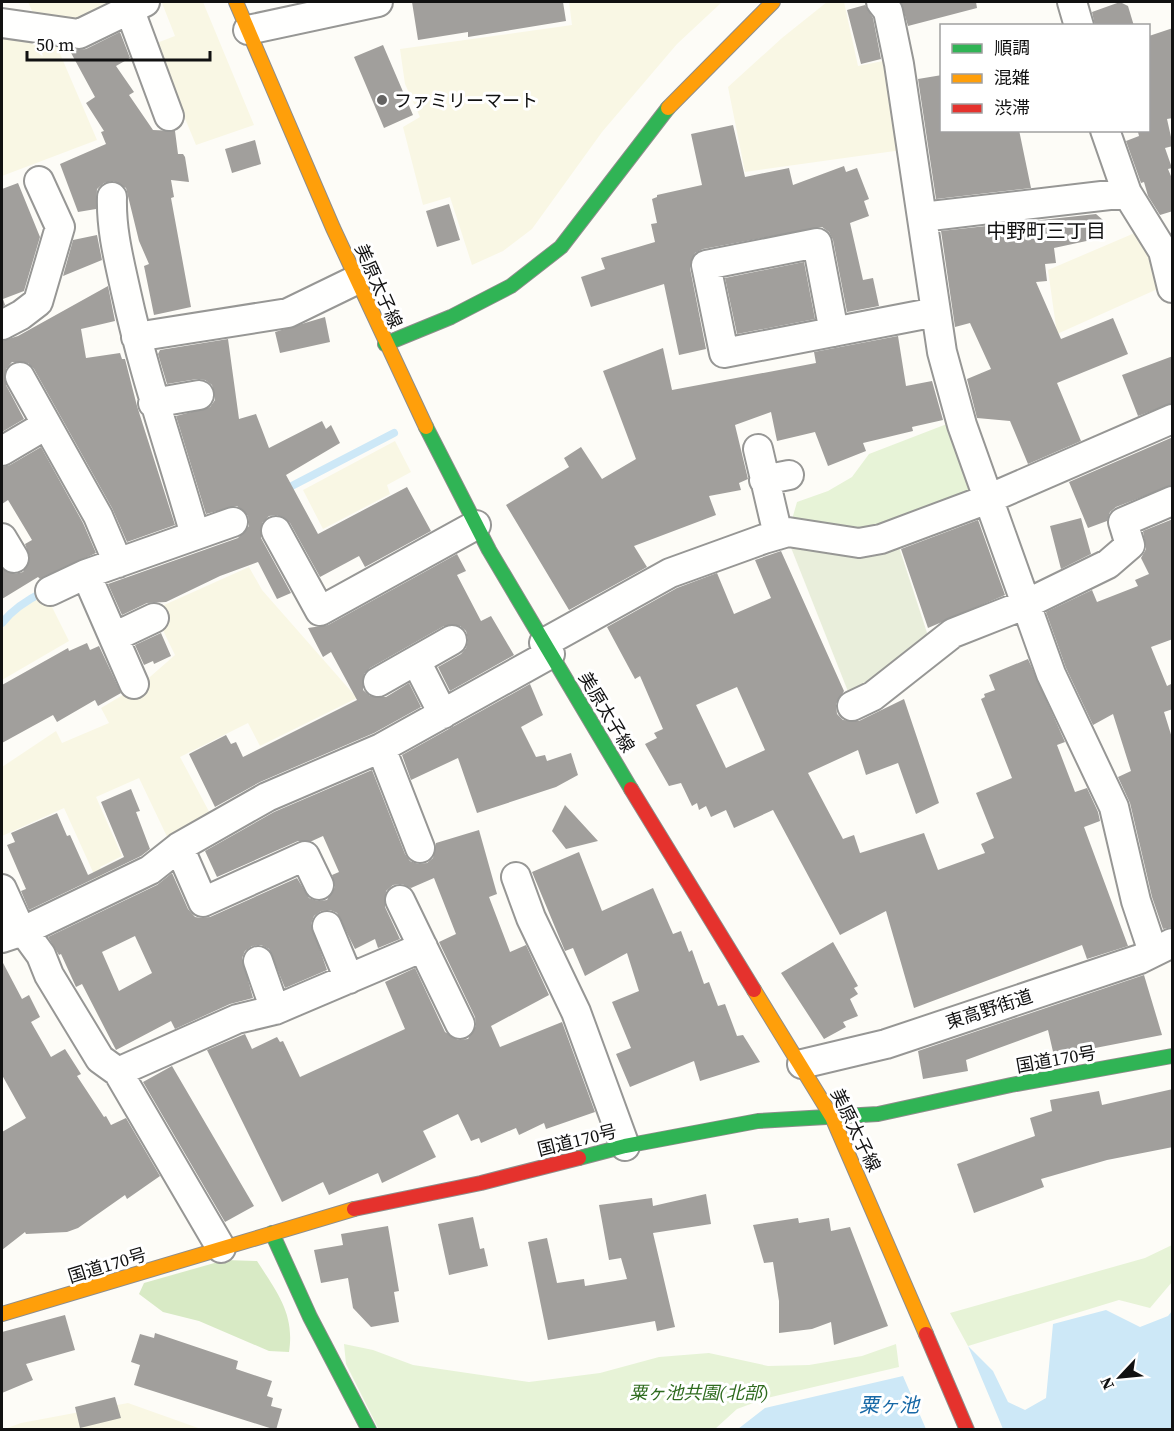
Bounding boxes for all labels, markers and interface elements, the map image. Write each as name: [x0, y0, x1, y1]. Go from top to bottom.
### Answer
scale bar: [27, 24, 210, 62]
legend: [940, 24, 1150, 132]
text: 50 m: [36, 32, 74, 57]
text: 順調: [994, 35, 1030, 60]
text: 混雑: [994, 65, 1030, 90]
place label: ファミリーマート: [394, 88, 538, 113]
marker: ファミリーマート: [375, 93, 389, 107]
text: 渋滞: [994, 95, 1030, 120]
district label: 中野町三丁目: [986, 217, 1106, 245]
street label: 美原太子線: [349, 240, 409, 332]
street label: 美原太子線: [573, 667, 641, 757]
street label: 東高野街道: [942, 983, 1036, 1035]
street label: 国道170号: [1014, 1040, 1098, 1078]
street label: 美原太子線: [825, 1084, 887, 1176]
street label: 国道170号: [535, 1118, 619, 1162]
street label: 国道170号: [65, 1241, 149, 1289]
north arrow: [1090, 1347, 1150, 1407]
text: N: [1094, 1373, 1119, 1394]
park label: 粟ヶ池共園(北部): [629, 1380, 769, 1405]
water label: 粟ヶ池: [859, 1391, 921, 1419]

